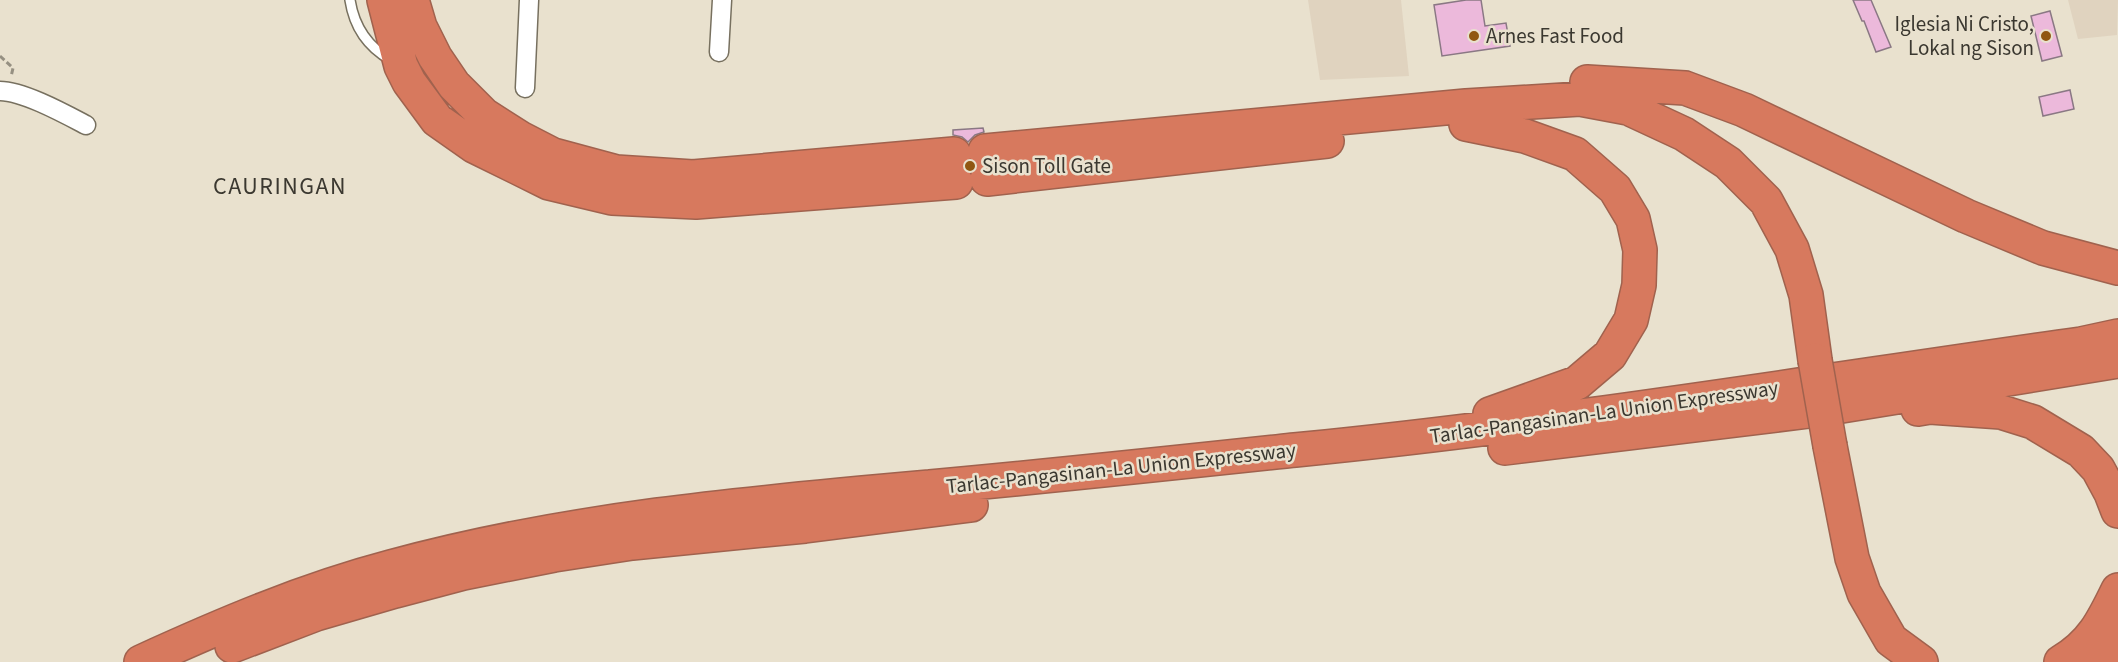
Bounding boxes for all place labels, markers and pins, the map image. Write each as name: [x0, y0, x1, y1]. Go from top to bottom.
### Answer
place label: Iglesia Ni Cristo, Lokal ng Sison: [1894, 9, 2034, 63]
place label: Arnes Fast Food: [1486, 21, 1624, 51]
marker: Arnes Fast Food: [1467, 29, 1481, 43]
marker: Iglesia Ni Cristo, Lokal ng Sison: [2039, 29, 2053, 43]
place label: Sison Toll Gate: [982, 151, 1111, 181]
marker: Sison Toll Gate: [963, 159, 977, 173]

